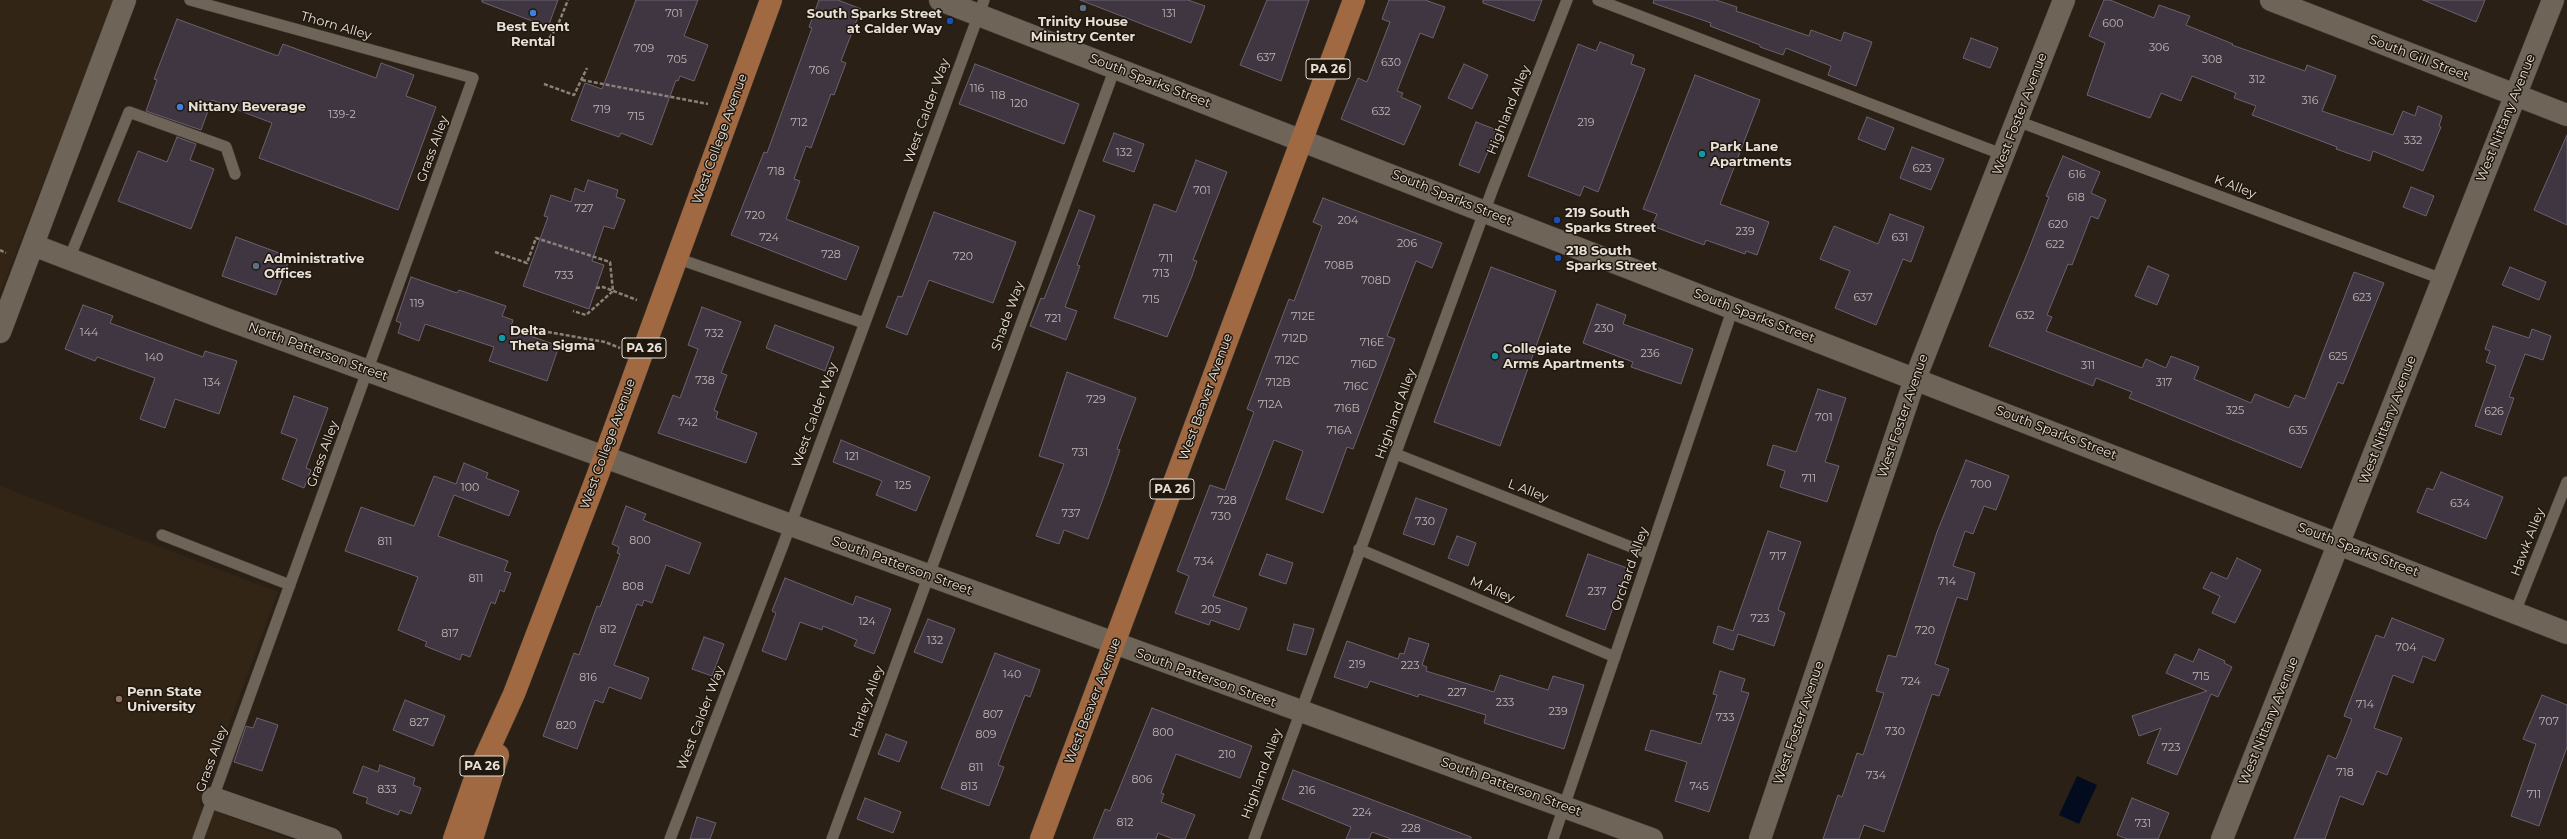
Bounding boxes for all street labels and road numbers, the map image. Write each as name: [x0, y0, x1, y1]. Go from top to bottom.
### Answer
street label: Thorn Alley: [299, 8, 373, 44]
street label: South Gill Street: [2367, 32, 2471, 84]
street label: South Sparks Street: [1087, 51, 1213, 111]
street label: West Foster Avenue: [1989, 51, 2051, 177]
street label: West Nittany Avenue: [2473, 52, 2539, 184]
street label: West Calder Way: [901, 56, 953, 166]
road number: PA 26: [1306, 59, 1350, 79]
street label: Highland Alley: [1484, 63, 1534, 157]
street label: West College Avenue: [689, 72, 751, 206]
street label: Grass Alley: [414, 114, 452, 184]
street label: South Sparks Street: [1389, 167, 1515, 229]
street label: K Alley: [2212, 172, 2258, 202]
street label: Shade Way: [988, 279, 1028, 353]
street label: South Sparks Street: [1691, 286, 1817, 346]
street label: North Patterson Street: [246, 319, 390, 385]
street label: West Beaver Avenue: [1176, 331, 1236, 463]
road number: PA 26: [622, 338, 666, 358]
street label: West Foster Avenue: [1875, 352, 1931, 480]
street label: West Nittany Avenue: [2356, 354, 2420, 486]
street label: West Calder Way: [789, 360, 841, 470]
street label: Highland Alley: [1372, 367, 1420, 461]
street label: West College Avenue: [577, 377, 639, 511]
street label: South Sparks Street: [1993, 403, 2119, 463]
street label: Grass Alley: [304, 419, 342, 489]
street label: L Alley: [1506, 476, 1550, 506]
road number: PA 26: [1150, 479, 1194, 499]
street label: Hawk Alley: [2508, 506, 2548, 578]
street label: South Sparks Street: [2295, 520, 2421, 580]
street label: Orchard Alley: [1608, 525, 1652, 613]
street label: South Patterson Street: [830, 533, 974, 599]
street label: M Alley: [1467, 574, 1517, 606]
street label: West Beaver Avenue: [1062, 636, 1124, 766]
street label: South Patterson Street: [1134, 645, 1278, 711]
street label: West Nittany Avenue: [2236, 655, 2302, 787]
street label: West Foster Avenue: [1771, 659, 1827, 787]
street label: West Calder Way: [674, 664, 728, 772]
street label: Harley Alley: [847, 664, 887, 740]
street label: Grass Alley: [193, 724, 231, 794]
street label: Highland Alley: [1238, 727, 1286, 821]
street label: South Patterson Street: [1439, 754, 1583, 820]
road number: PA 26: [460, 756, 504, 776]

